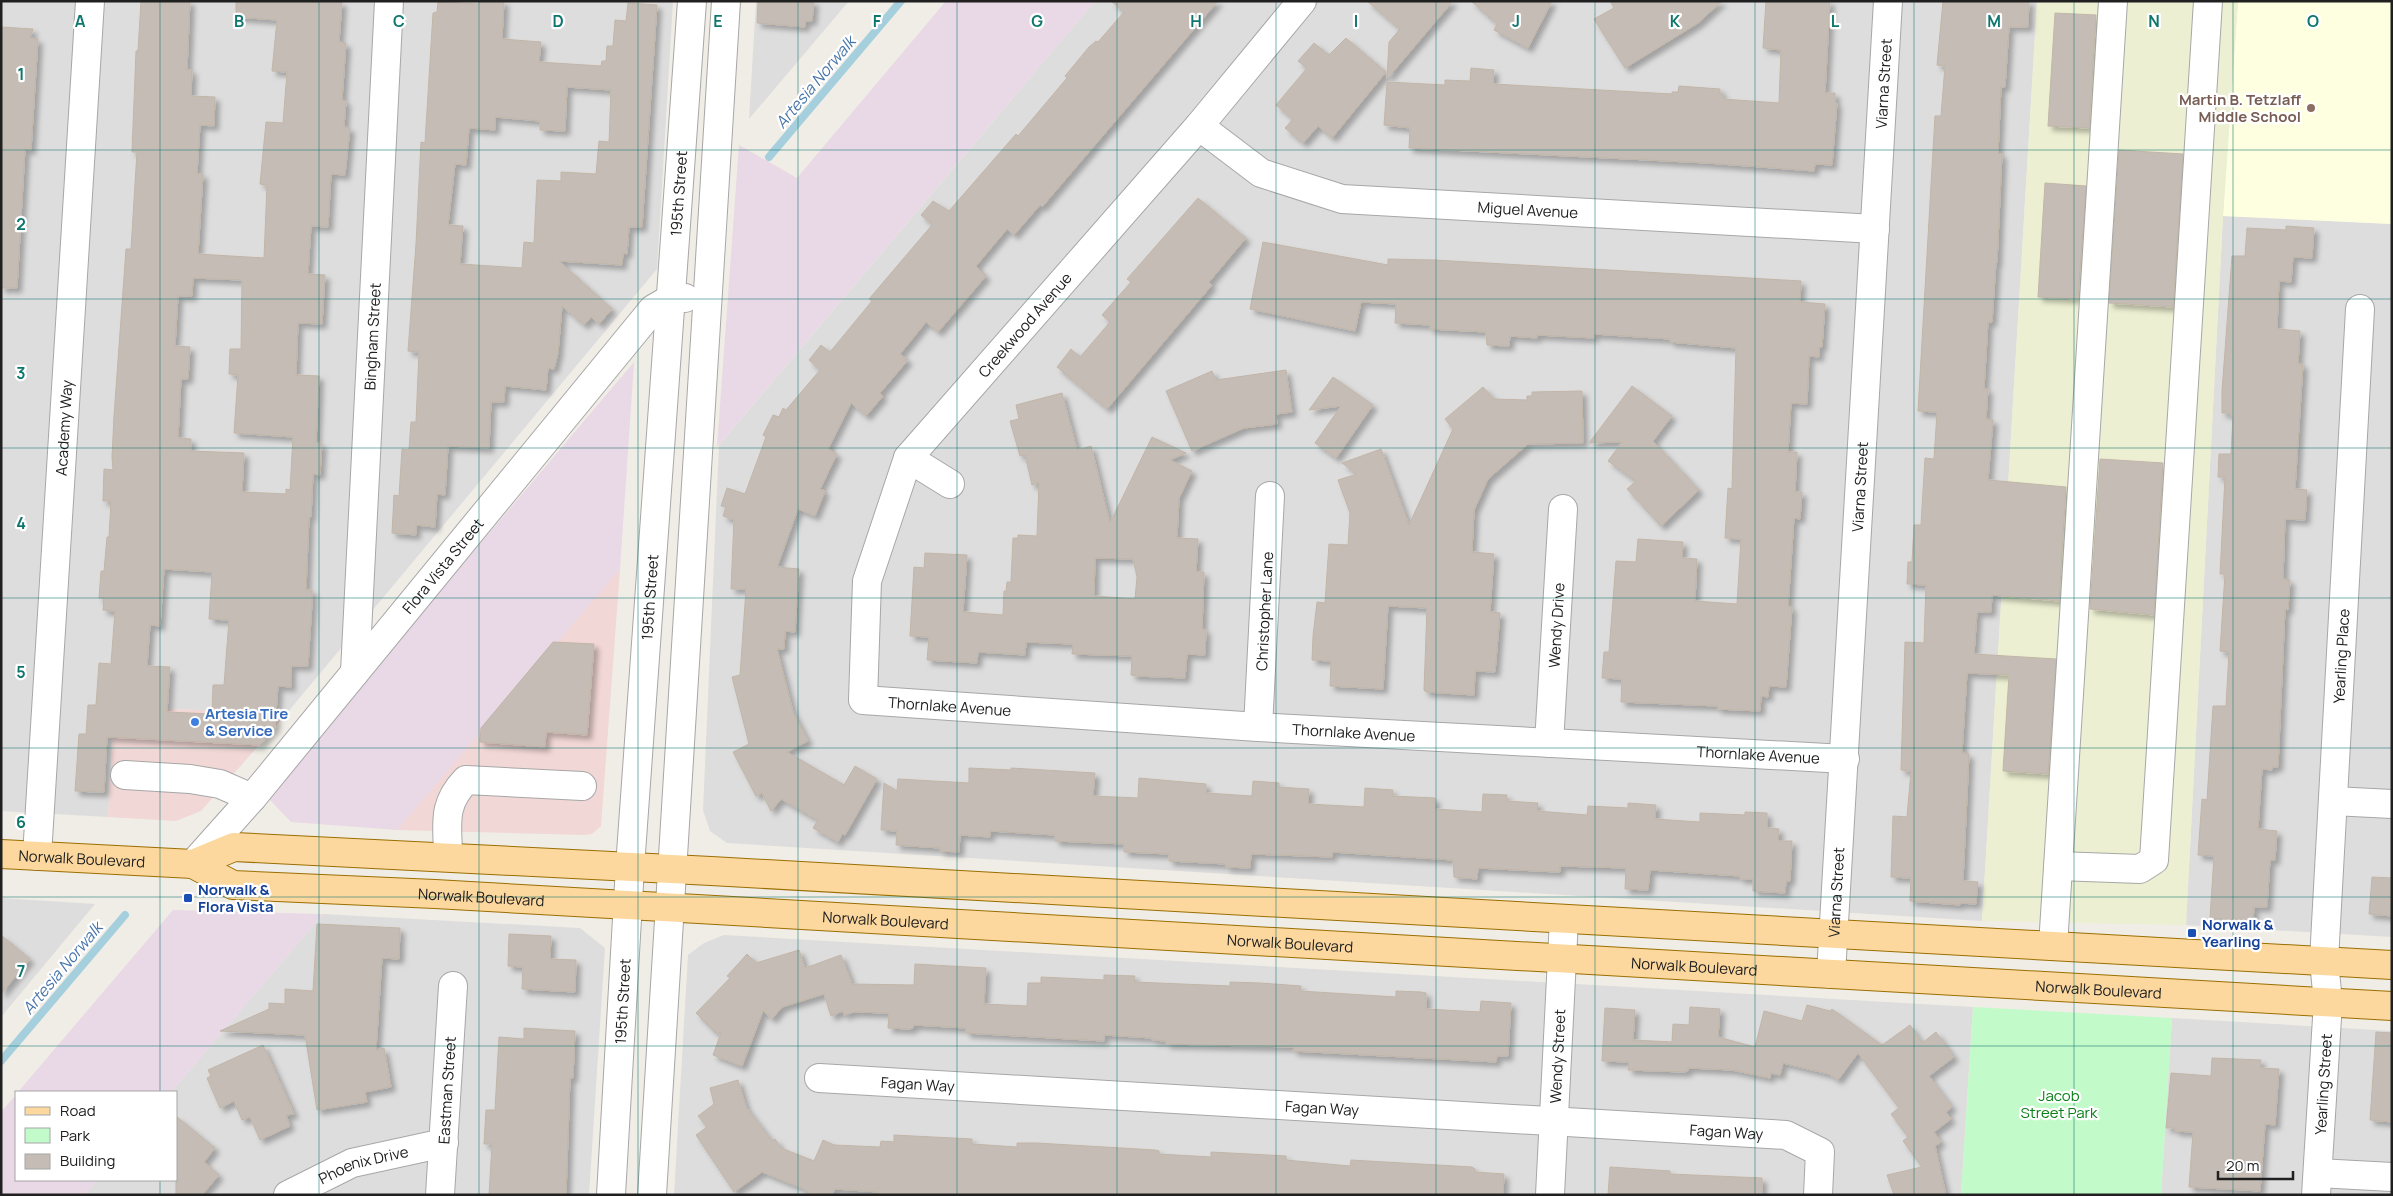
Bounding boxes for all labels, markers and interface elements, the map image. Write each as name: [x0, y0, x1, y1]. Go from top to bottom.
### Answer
text: A: [75, 10, 86, 32]
text: B: [234, 10, 244, 32]
text: C: [393, 10, 405, 32]
text: D: [552, 10, 564, 32]
text: E: [713, 10, 723, 32]
text: F: [873, 10, 882, 32]
text: G: [1031, 10, 1043, 32]
text: H: [1190, 10, 1202, 32]
text: I: [1354, 10, 1358, 32]
text: J: [1512, 10, 1520, 32]
text: K: [1670, 10, 1681, 32]
text: L: [1831, 10, 1840, 32]
text: M: [1987, 10, 2001, 32]
text: N: [2148, 10, 2160, 32]
text: O: [2307, 10, 2319, 32]
water label: Artesia Norwalk: [770, 30, 861, 133]
street label: Viarna Street: [1870, 38, 1896, 129]
text: 1: [17, 63, 25, 85]
place label: Martin B. Tetzlaff Middle School: [2179, 89, 2301, 127]
marker: Martin B. Tetzlaff Middle School: [2305, 102, 2317, 114]
street label: 195th Street: [665, 150, 692, 237]
street label: Miguel Avenue: [1477, 196, 1579, 223]
text: 2: [16, 213, 26, 235]
street label: Creekwood Avenue: [973, 268, 1077, 382]
street label: Bingham Street: [359, 282, 385, 391]
text: 3: [16, 362, 26, 384]
street label: Academy Way: [50, 379, 77, 476]
street label: Viarna Street: [1846, 441, 1873, 533]
text: 4: [16, 512, 26, 534]
street label: Flora Vista Street: [397, 513, 488, 618]
street label: Christopher Lane: [1250, 551, 1278, 671]
street label: 195th Street: [636, 554, 663, 641]
street label: Wendy Drive: [1543, 582, 1569, 669]
street label: Yearling Place: [2328, 608, 2354, 704]
text: 5: [16, 661, 26, 683]
street label: Thornlake Avenue: [887, 691, 1012, 721]
place label: Artesia Tire & Service: [205, 703, 288, 741]
marker: Artesia Tire & Service: [189, 716, 201, 728]
street label: Thornlake Avenue: [1292, 718, 1416, 746]
street label: Thornlake Avenue: [1696, 740, 1821, 768]
text: 6: [16, 811, 26, 833]
street label: Norwalk Boulevard: [18, 844, 146, 872]
street label: Viarna Street: [1823, 846, 1849, 938]
place label: Norwalk & Flora Vista: [198, 879, 274, 917]
street label: Norwalk Boulevard: [418, 883, 545, 911]
marker: Norwalk & Flora Vista: [182, 892, 194, 904]
street label: Norwalk Boulevard: [822, 906, 949, 934]
place label: Norwalk & Yearling: [2202, 914, 2274, 952]
water label: Artesia Norwalk: [17, 916, 108, 1019]
marker: Norwalk & Yearling: [2186, 927, 2198, 939]
street label: Norwalk Boulevard: [1226, 929, 1354, 957]
street label: Norwalk Boulevard: [1631, 952, 1758, 980]
street label: 195th Street: [609, 958, 635, 1045]
text: 7: [17, 960, 25, 982]
street label: Norwalk Boulevard: [2035, 975, 2162, 1003]
street label: Wendy Street: [1544, 1008, 1570, 1104]
street label: Yearling Street: [2309, 1033, 2337, 1136]
street label: Eastman Street: [433, 1036, 460, 1145]
street label: Fagan Way: [880, 1071, 955, 1096]
park label: Jacob Street Park: [2021, 1085, 2098, 1123]
legend: [15, 1091, 178, 1181]
street label: Fagan Way: [1285, 1095, 1360, 1120]
text: Road: [60, 1100, 96, 1121]
street label: Fagan Way: [1689, 1119, 1764, 1144]
text: Park: [60, 1125, 90, 1146]
street label: Phoenix Drive: [315, 1141, 411, 1189]
scale bar: [2218, 1148, 2293, 1180]
text: Building: [60, 1150, 115, 1171]
text: 20 m: [2226, 1155, 2259, 1176]

